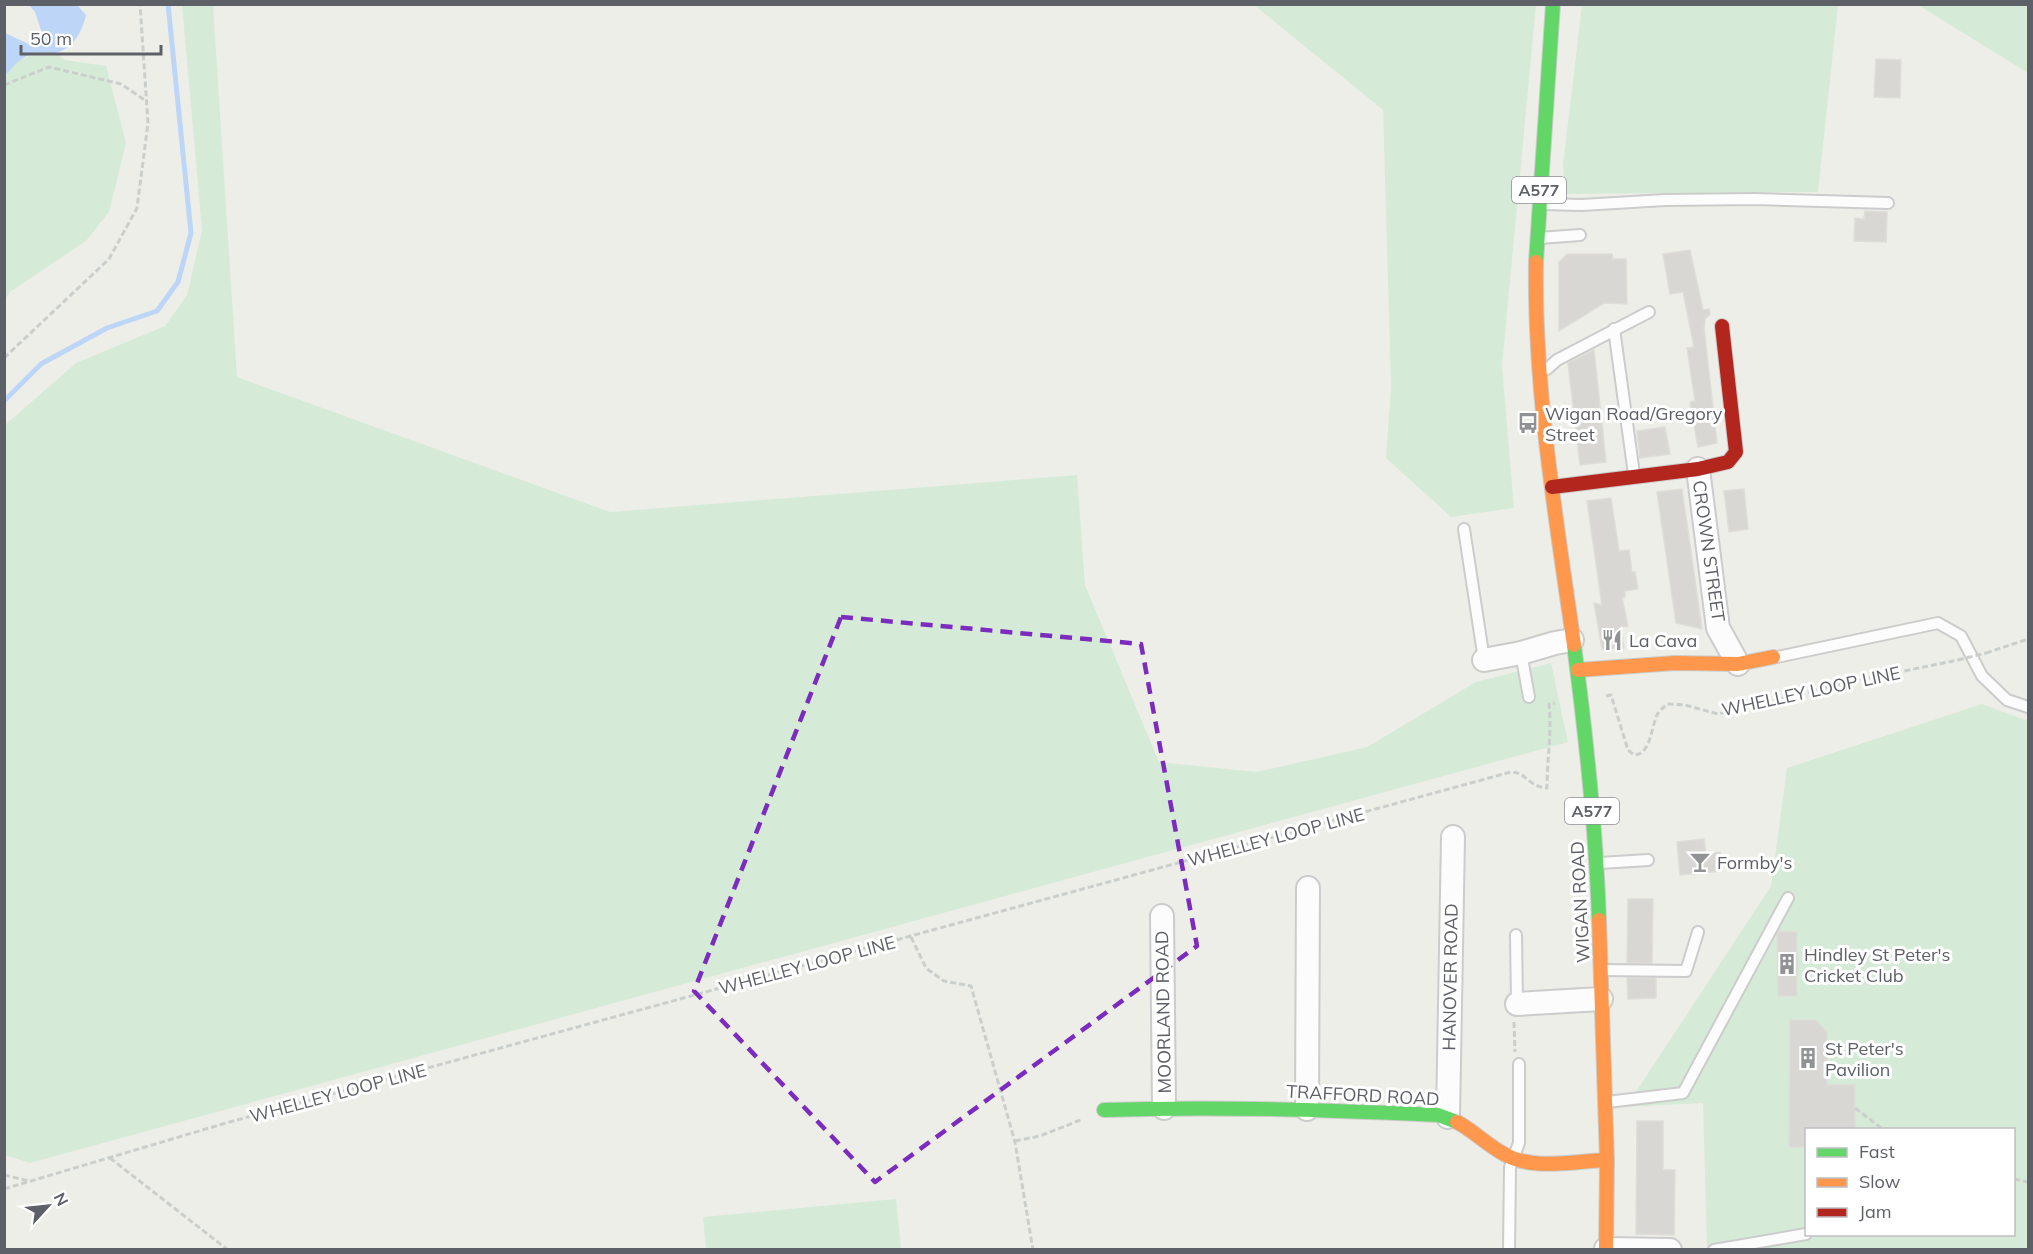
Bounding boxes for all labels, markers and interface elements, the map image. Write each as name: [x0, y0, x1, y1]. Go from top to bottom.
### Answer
scale bar: [21, 18, 160, 56]
text: 50 m: [30, 27, 72, 50]
road number: A577: [1512, 177, 1566, 203]
place label: Wigan Road/Gregory Street: [1545, 402, 1723, 446]
bus stop icon: Wigan Road/Gregory Street: [1516, 411, 1540, 435]
street label: CROWN STREET: [1688, 479, 1730, 623]
restaurant icon: La Cava: [1600, 628, 1624, 652]
place label: La Cava: [1629, 629, 1697, 652]
street label: WHELLEY LOOP LINE: [1720, 661, 1902, 721]
road number: A577: [1565, 798, 1619, 824]
street label: WHELLEY LOOP LINE: [1185, 802, 1367, 872]
street label: WIGAN ROAD: [1565, 841, 1595, 963]
bar icon: Formby's: [1688, 850, 1712, 874]
place label: Formby's: [1717, 851, 1793, 874]
street label: HANOVER ROAD: [1437, 903, 1463, 1051]
street label: WHELLEY LOOP LINE: [716, 930, 898, 1000]
street label: MOORLAND ROAD: [1150, 930, 1176, 1094]
place label: Hindley St Peter's Cricket Club: [1804, 943, 1950, 987]
building icon: Hindley St Peter's Cricket Club: [1775, 952, 1799, 976]
place label: St Peter's Pavilion: [1825, 1037, 1904, 1081]
building icon: St Peter's Pavilion: [1796, 1046, 1820, 1070]
street label: WHELLEY LOOP LINE: [247, 1058, 429, 1128]
street label: TRAFFORD ROAD: [1286, 1079, 1440, 1111]
legend: [1805, 1128, 2015, 1236]
text: Fast: [1859, 1140, 1895, 1163]
text: Slow: [1859, 1170, 1901, 1193]
north arrow: [18, 1176, 78, 1236]
text: N: [50, 1189, 73, 1209]
text: Jam: [1859, 1200, 1892, 1223]

